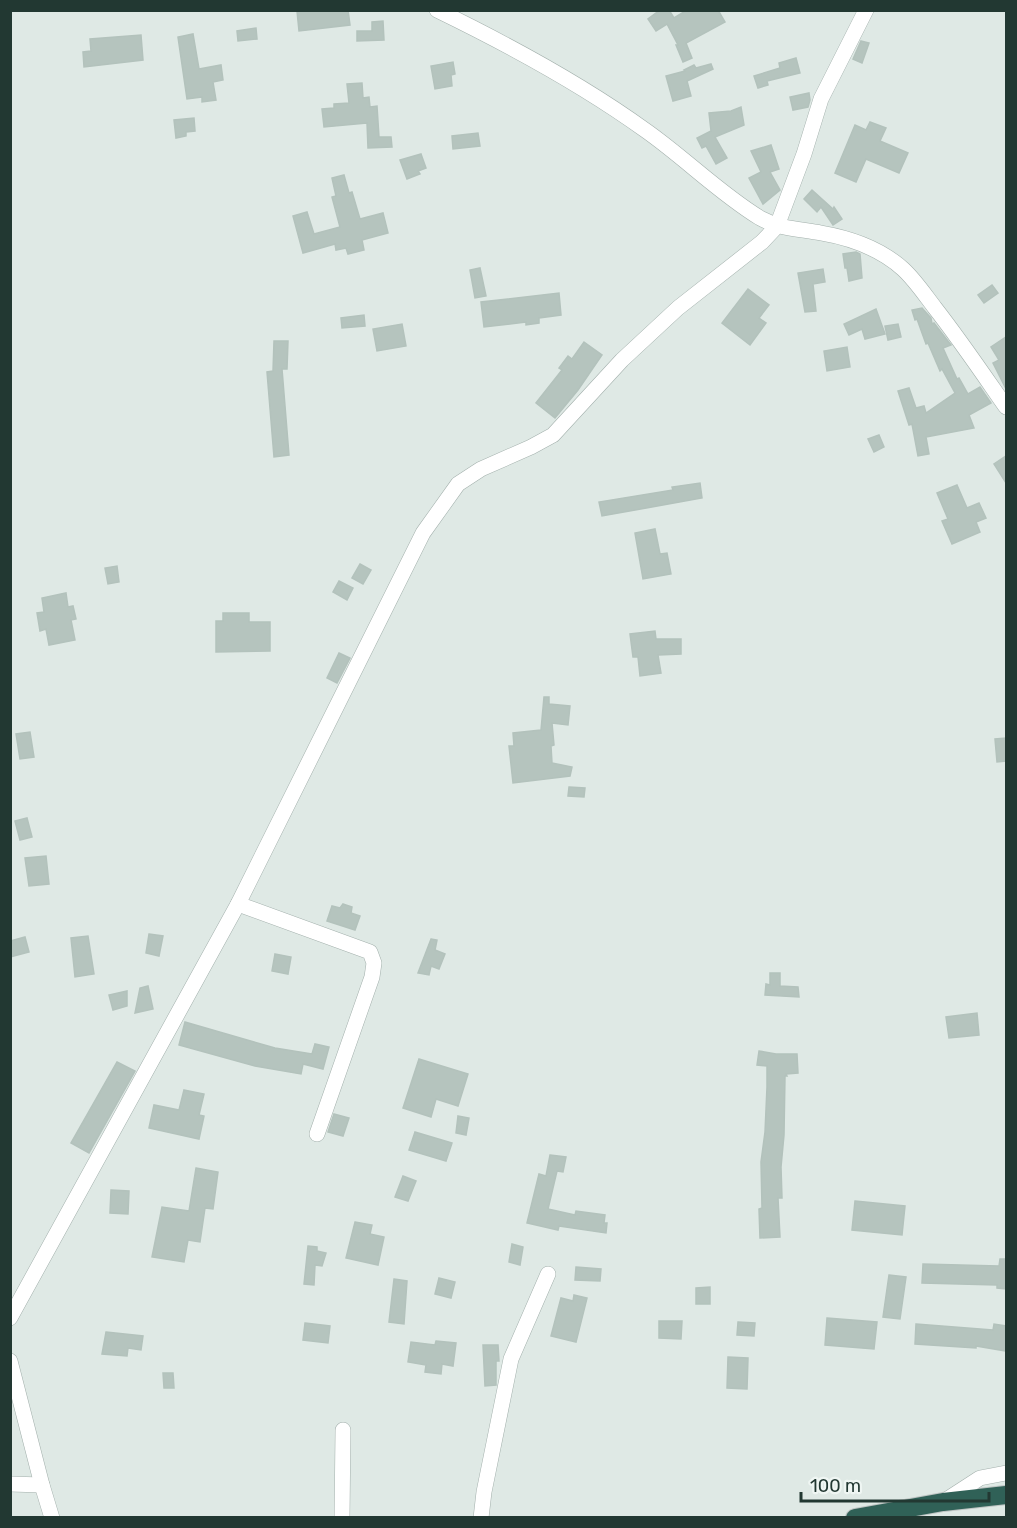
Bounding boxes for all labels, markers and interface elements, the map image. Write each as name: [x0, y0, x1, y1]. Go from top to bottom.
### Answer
scale bar: [801, 1465, 988, 1503]
text: 100 m: [810, 1475, 861, 1497]

